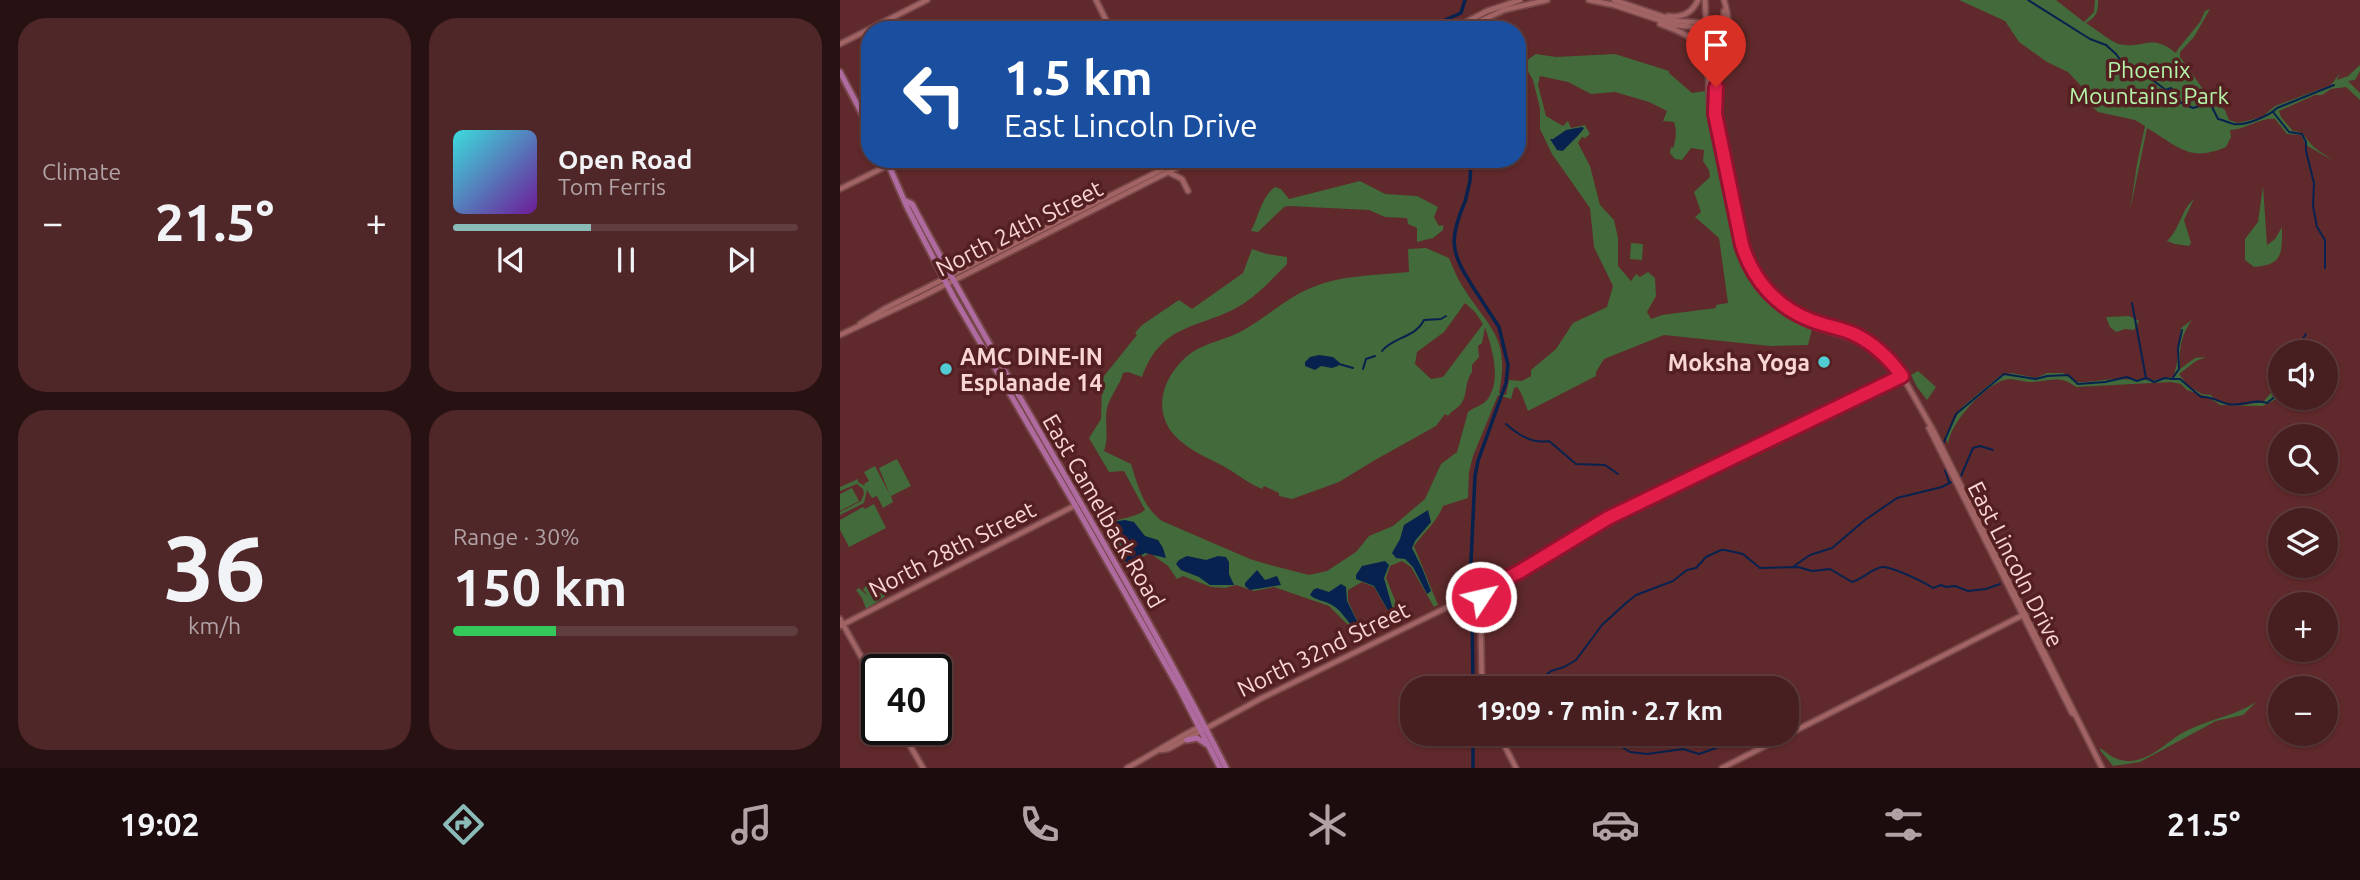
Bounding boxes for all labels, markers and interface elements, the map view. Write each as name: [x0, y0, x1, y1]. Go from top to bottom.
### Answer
pin: [1686, 15, 1746, 87]
icon: arrive: [1697, 26, 1735, 64]
icon: left: [889, 49, 980, 140]
text: 1.5 km: [1004, 49, 1153, 104]
park label: Phoenix Mountains Park: [2069, 57, 2229, 108]
text: East Lincoln Drive: [1004, 107, 1258, 143]
text: Open Road: [558, 145, 692, 174]
text: Climate: [42, 159, 121, 184]
text: Tom Ferris: [558, 174, 666, 199]
street label: North 24th Street: [932, 175, 1106, 281]
text: 21.5°: [155, 193, 274, 251]
text: −: [42, 201, 63, 243]
text: +: [366, 201, 387, 243]
icon: previous: [492, 241, 530, 279]
icon: pause: [607, 241, 645, 279]
icon: next: [722, 241, 760, 279]
map controls: [2268, 340, 2338, 746]
button: sound: [2268, 340, 2338, 410]
place label: AMC DINE-IN Esplanade 14: [960, 344, 1103, 395]
place label: Moksha Yoga: [1668, 350, 1810, 375]
marker: Moksha Yoga: [1816, 354, 1832, 370]
marker: AMC DINE-IN Esplanade 14: [938, 361, 954, 377]
street label: East Camelback Road: [1038, 410, 1170, 612]
button: search: [2268, 424, 2338, 494]
street label: East Lincoln Drive: [1963, 477, 2069, 651]
street label: North 28th Street: [865, 496, 1039, 602]
button: layers: [2268, 508, 2338, 578]
text: 36: [163, 516, 266, 618]
text: Range · 30%: [453, 524, 580, 549]
text: 150 km: [453, 558, 627, 616]
position arrow: [1444, 560, 1518, 634]
button: +: [2268, 592, 2338, 662]
street label: North 32nd Street: [1233, 597, 1413, 701]
text: km/h: [188, 613, 241, 638]
speed limit sign: 40: [861, 654, 952, 745]
button: −: [2268, 676, 2338, 746]
text: 19:09 · 7 min · 2.7 km: [1476, 696, 1723, 725]
icon: directions: [439, 800, 488, 849]
icon: music: [727, 800, 776, 849]
icon: phone: [1015, 800, 1064, 849]
icon: climate: [1303, 800, 1352, 849]
icon: car: [1591, 800, 1640, 849]
icon: filters: [1879, 800, 1928, 849]
text: 19:02: [120, 806, 200, 842]
text: 21.5°: [2167, 806, 2240, 842]

